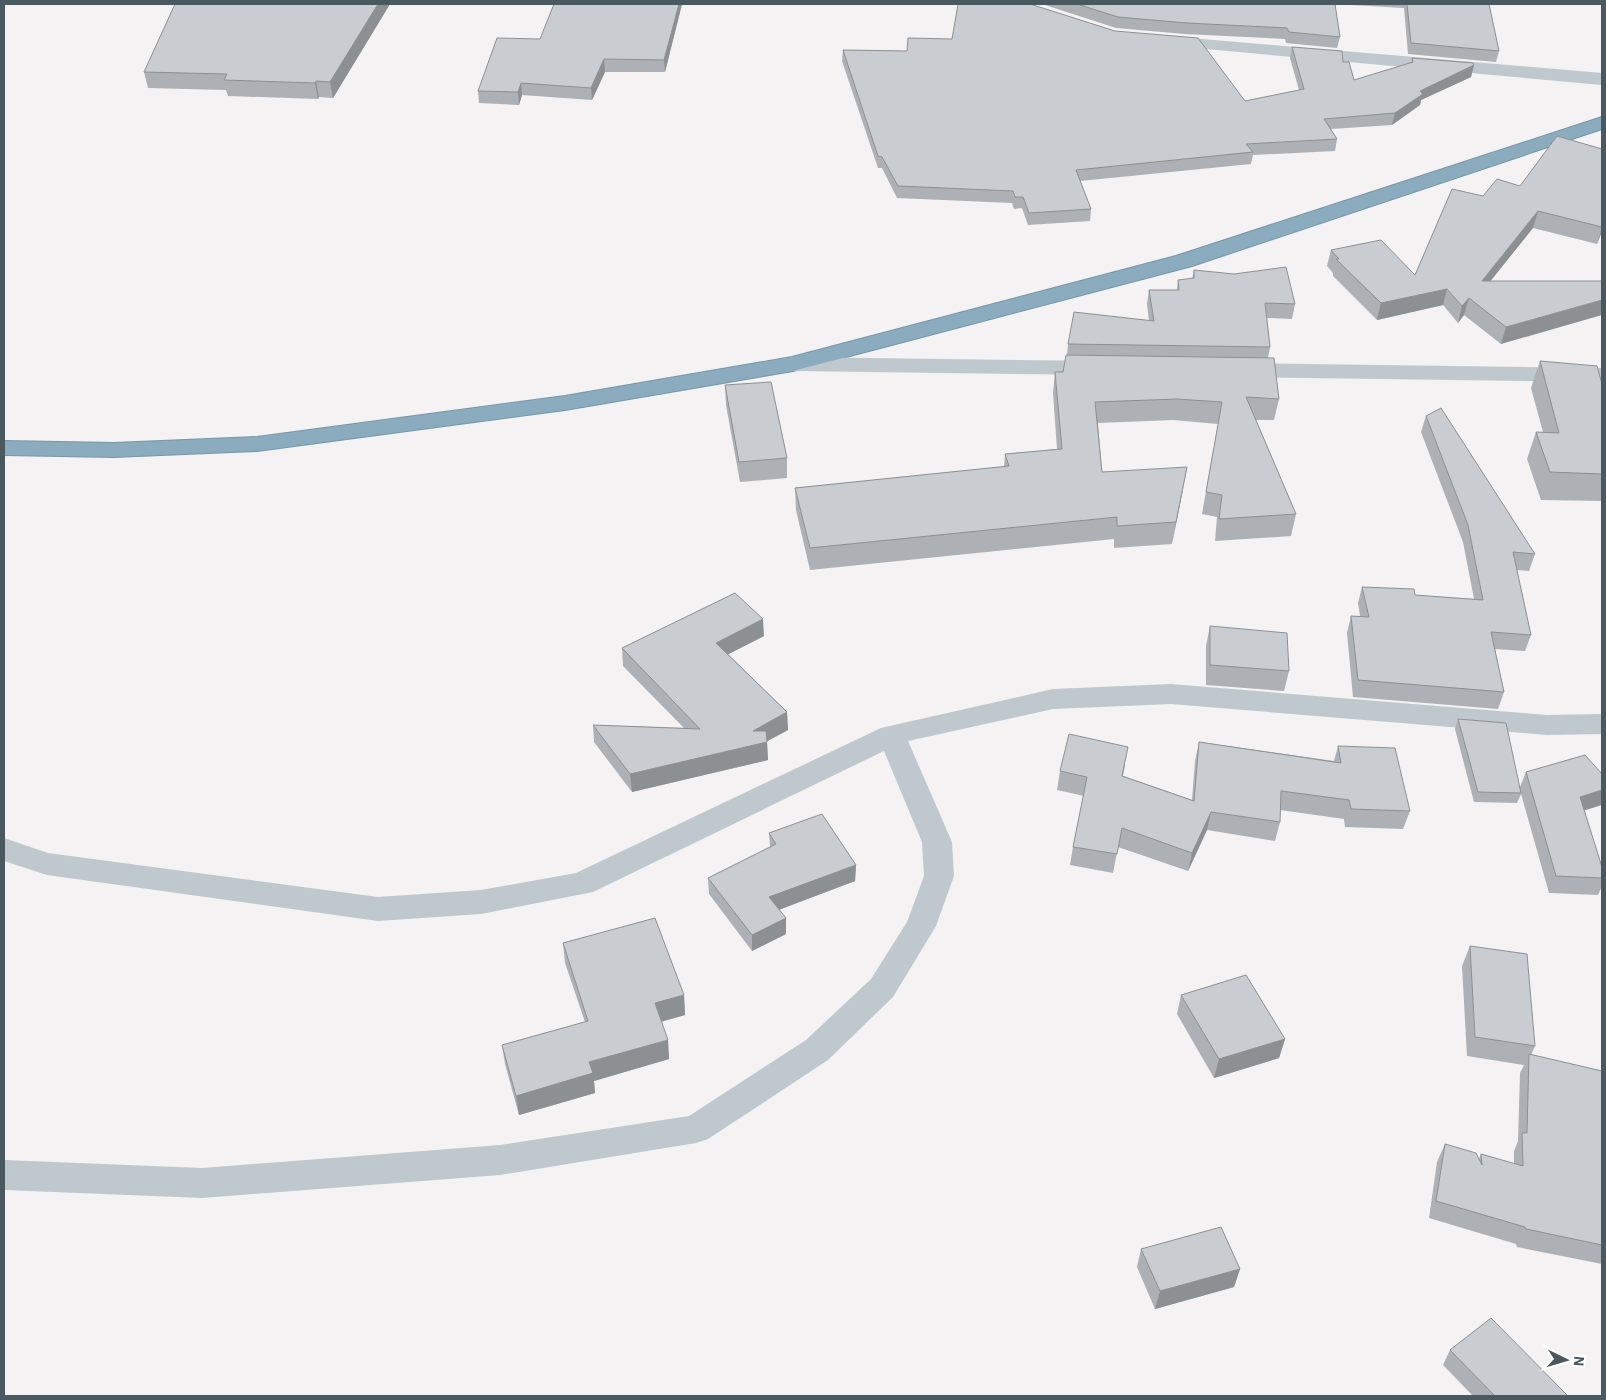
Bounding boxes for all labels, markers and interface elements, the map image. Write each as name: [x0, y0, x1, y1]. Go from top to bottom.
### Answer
north arrow: [1541, 1335, 1591, 1385]
text: N: [1570, 1355, 1588, 1367]

